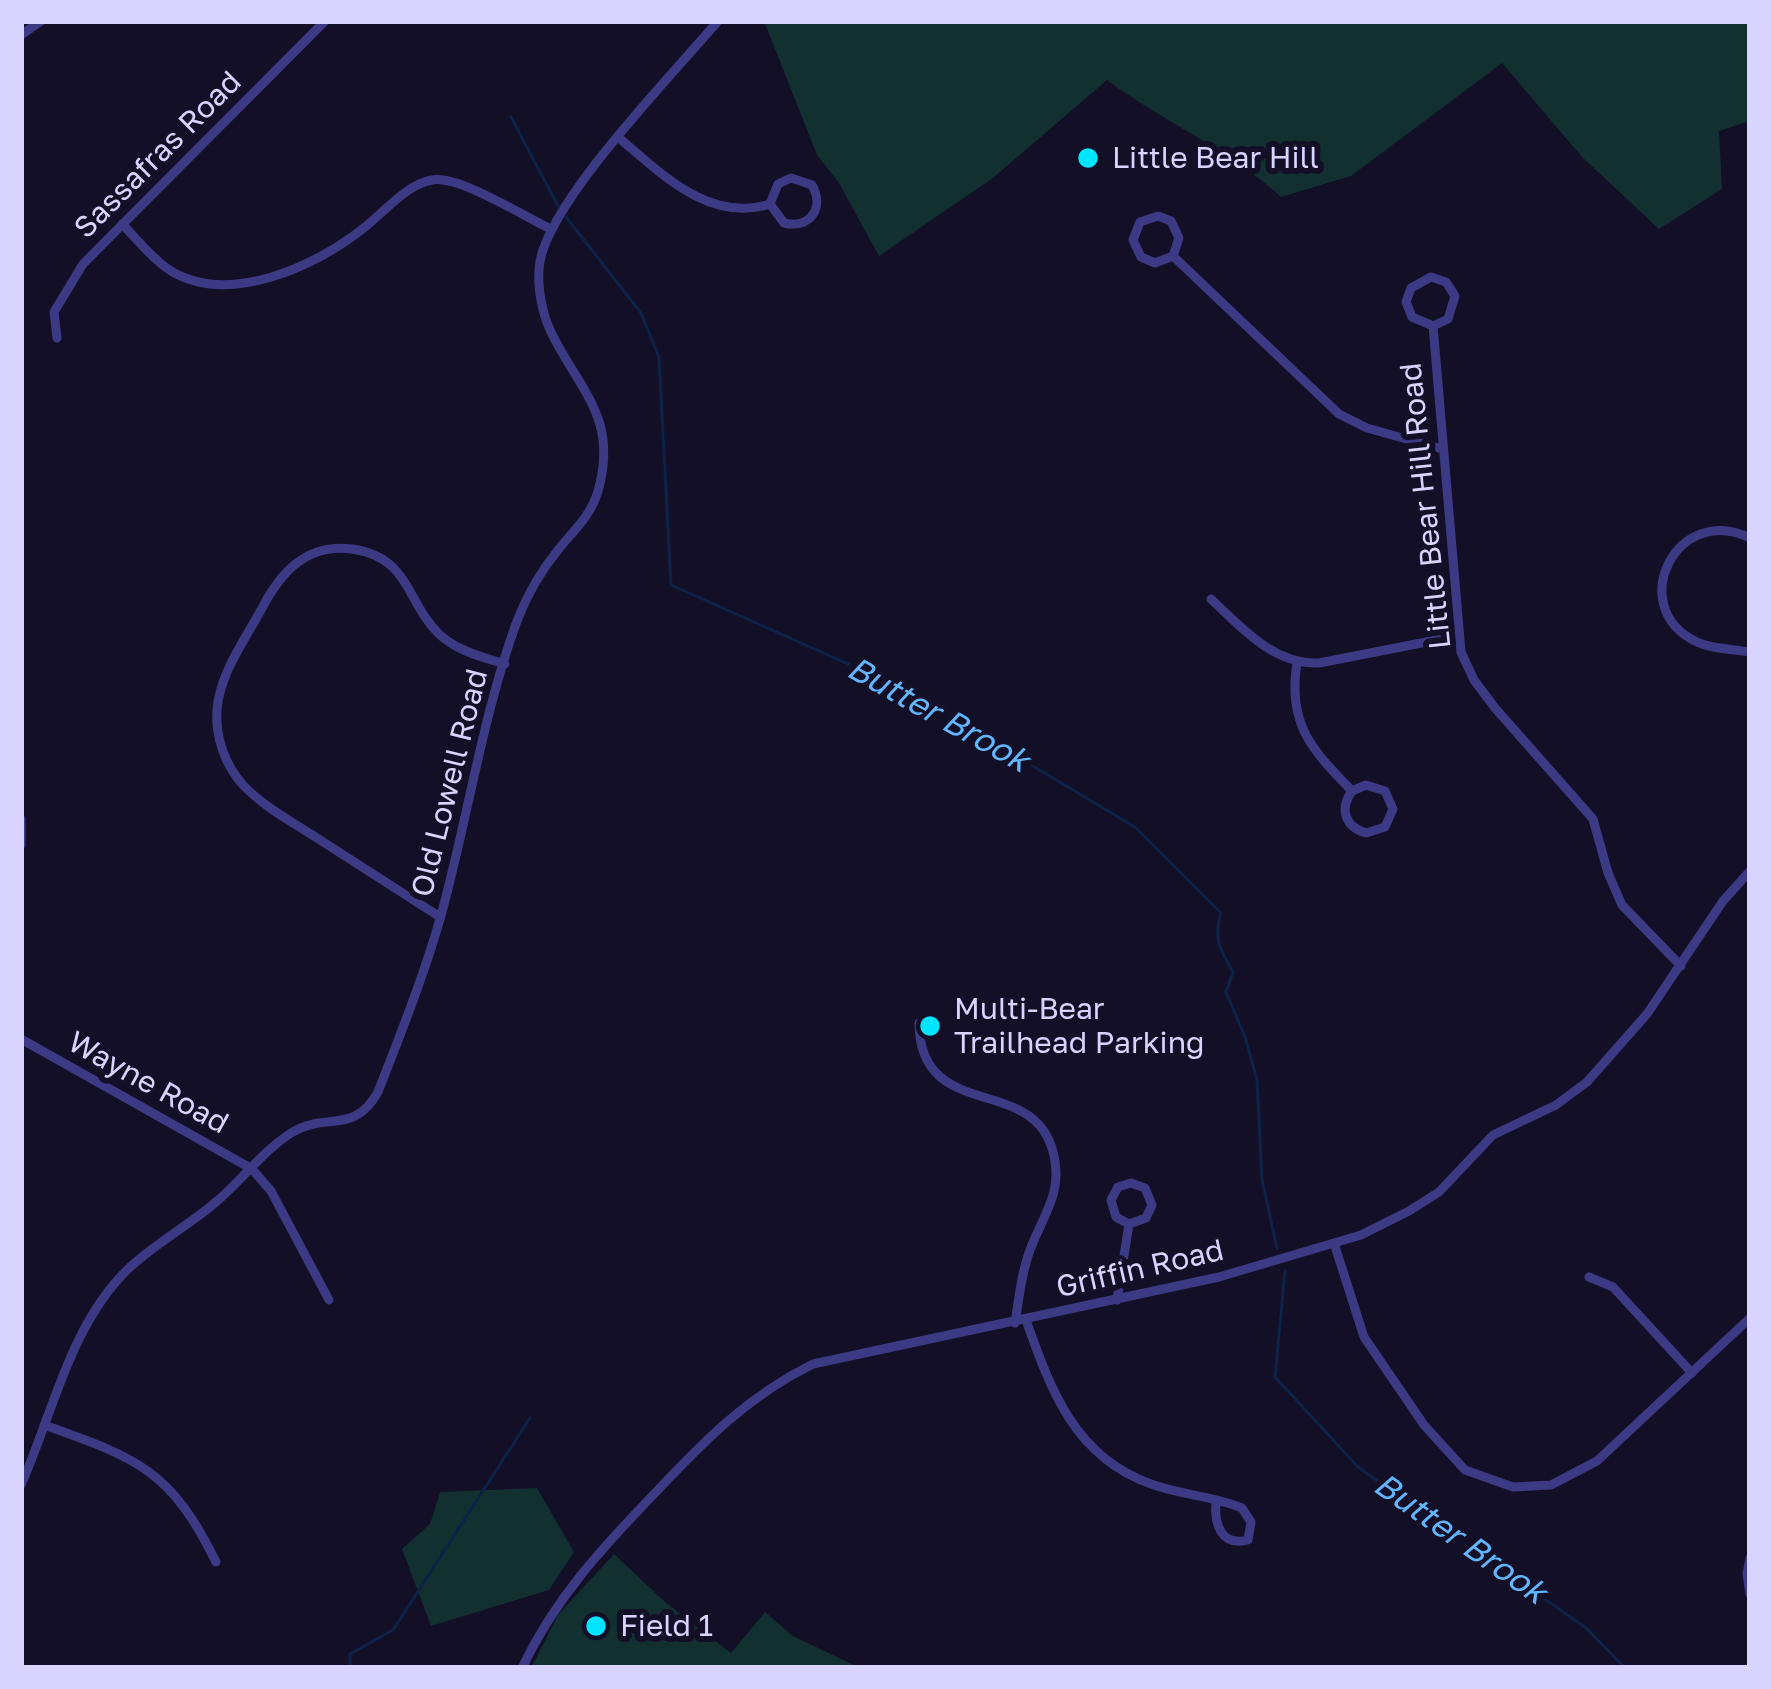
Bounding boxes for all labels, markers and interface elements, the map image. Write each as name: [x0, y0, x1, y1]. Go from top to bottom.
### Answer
street label: Sassafras Road: [67, 64, 249, 246]
place label: Little Bear Hill: [1112, 140, 1319, 176]
marker: Little Bear Hill: [1075, 145, 1101, 171]
street label: Little Bear Hill Road: [1393, 361, 1459, 651]
water label: Butter Brook: [840, 649, 1036, 781]
street label: Old Lowell Road: [404, 665, 496, 901]
place label: Multi-Bear Trailhead Parking: [954, 991, 1205, 1062]
marker: Multi-Bear Trailhead Parking: [917, 1013, 943, 1039]
street label: Wayne Road: [62, 1024, 234, 1142]
street label: Griffin Road: [1053, 1232, 1227, 1306]
water label: Butter Brook: [1366, 1465, 1554, 1613]
place label: Field 1: [620, 1608, 713, 1644]
marker: Field 1: [583, 1613, 609, 1639]

